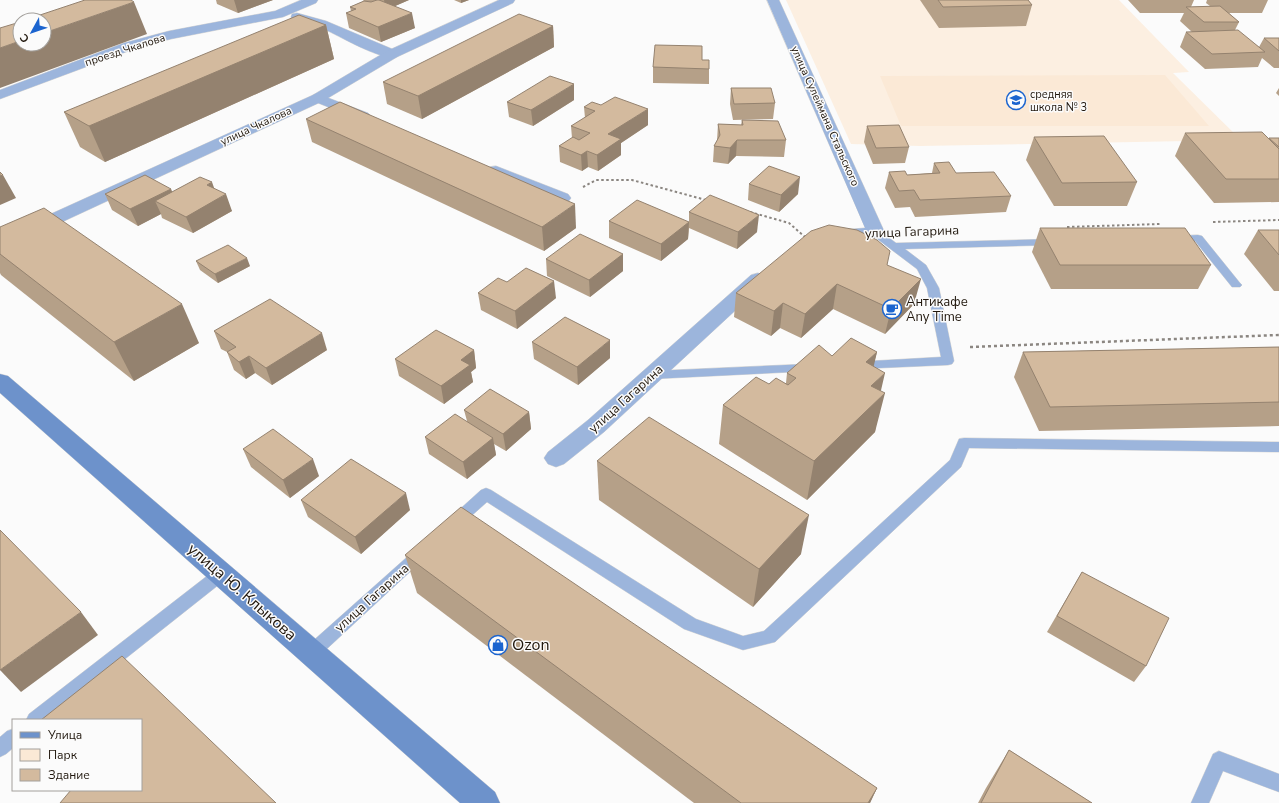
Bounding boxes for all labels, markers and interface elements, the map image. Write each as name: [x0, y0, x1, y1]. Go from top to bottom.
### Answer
north arrow: [12, 12, 52, 52]
text: С: [16, 30, 33, 46]
street label: проезд Чкалова: [83, 30, 167, 70]
street label: улица Сулеймана Стальского: [787, 44, 863, 188]
place label: средняя школа № 3: [1030, 87, 1087, 115]
school or university icon: средняя школа № 3: [1005, 89, 1027, 111]
street label: улица Чкалова: [218, 103, 294, 149]
street label: улица Гагарина: [864, 221, 960, 243]
place label: Антикафе Any Time: [906, 293, 968, 326]
cafe icon: Антикафе Any Time: [881, 298, 903, 320]
street label: улица Гагарина: [585, 361, 667, 437]
street label: улица Ю. Клыкова: [183, 538, 301, 646]
street label: улица Гагарина: [331, 560, 413, 636]
shop icon: Ozon: [487, 634, 509, 656]
place label: Ozon: [512, 634, 550, 656]
legend: [12, 719, 142, 791]
text: Улица: [47, 727, 82, 743]
text: Парк: [48, 747, 78, 763]
text: Здание: [48, 767, 90, 783]

